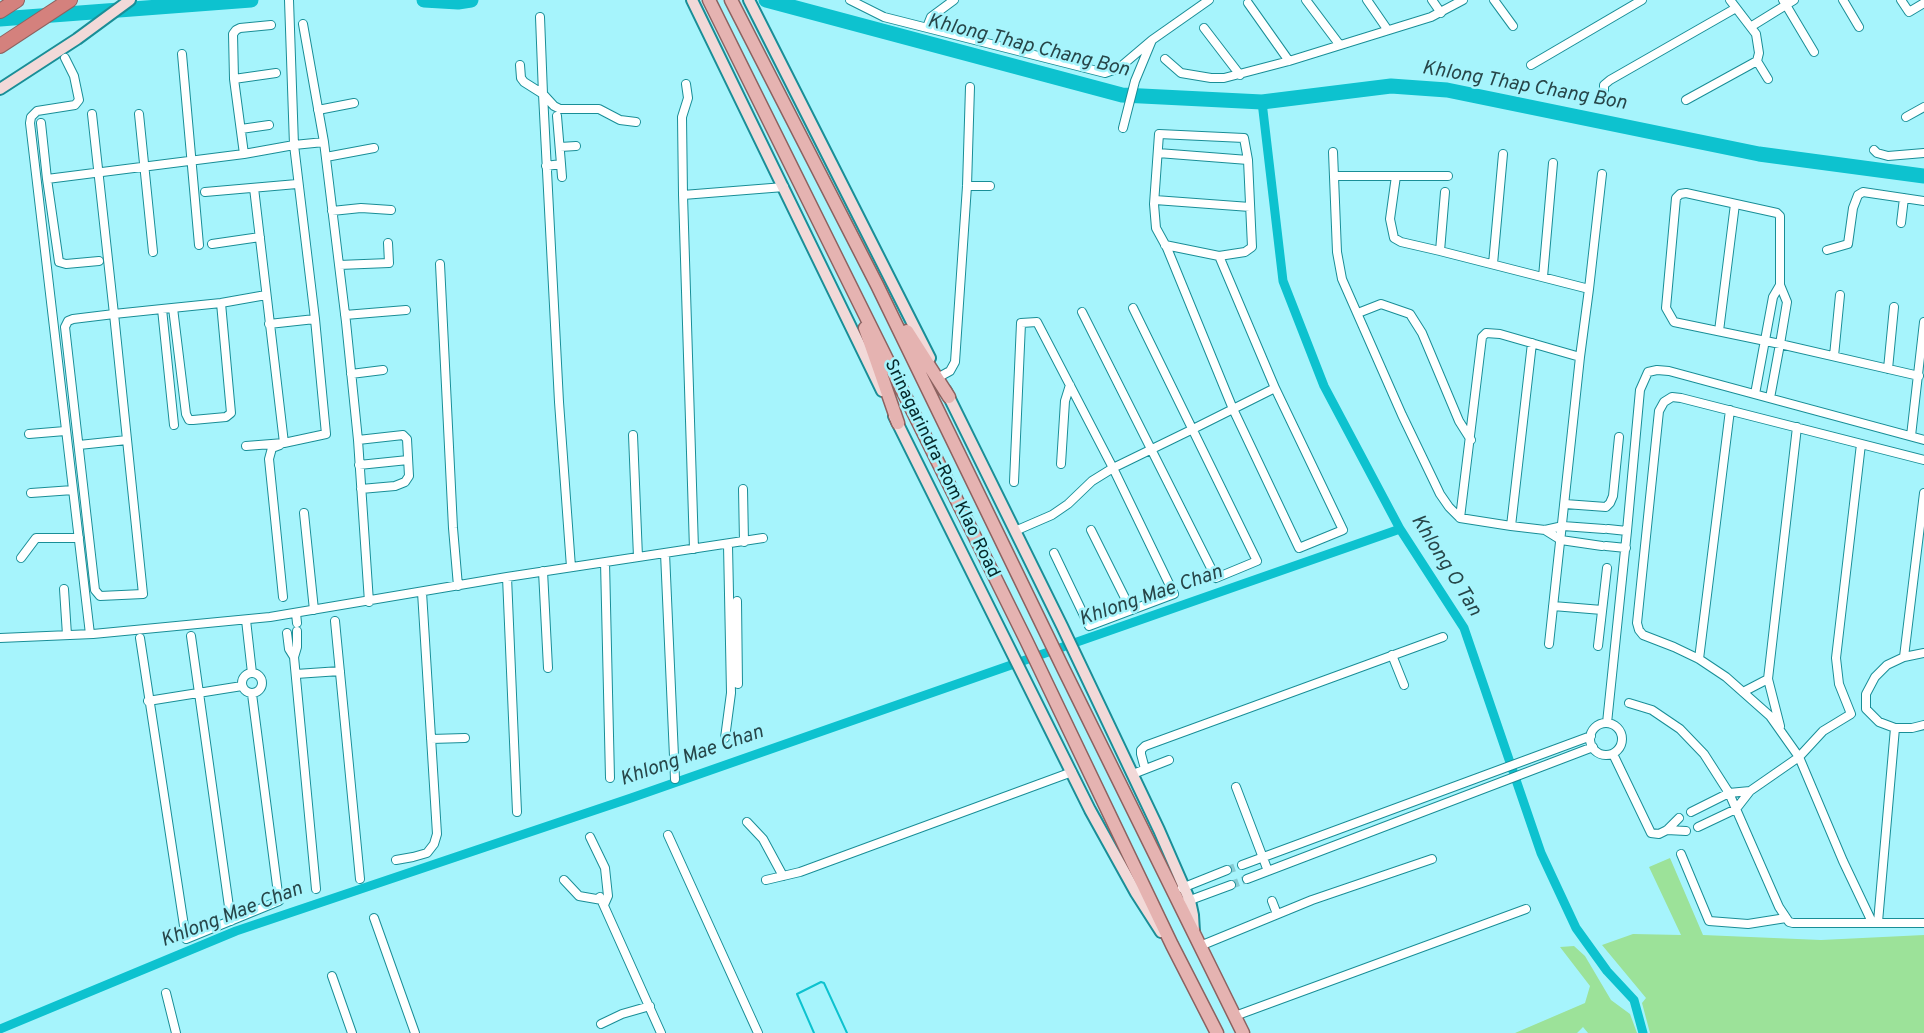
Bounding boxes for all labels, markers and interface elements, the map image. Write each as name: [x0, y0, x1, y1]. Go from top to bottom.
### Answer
water label: Khlong Thap Chang Bon: [925, 10, 1131, 84]
water label: Khlong Thap Chang Bon: [1420, 57, 1628, 117]
street label: Srinagarindra-Rom Klao Road: [879, 356, 1003, 582]
water label: Khlong O Tan: [1404, 511, 1486, 621]
water label: Khlong Mae Chan: [1076, 561, 1226, 633]
water label: Khlong Mae Chan: [617, 721, 767, 793]
water label: Khlong Mae Chan: [158, 878, 306, 954]

